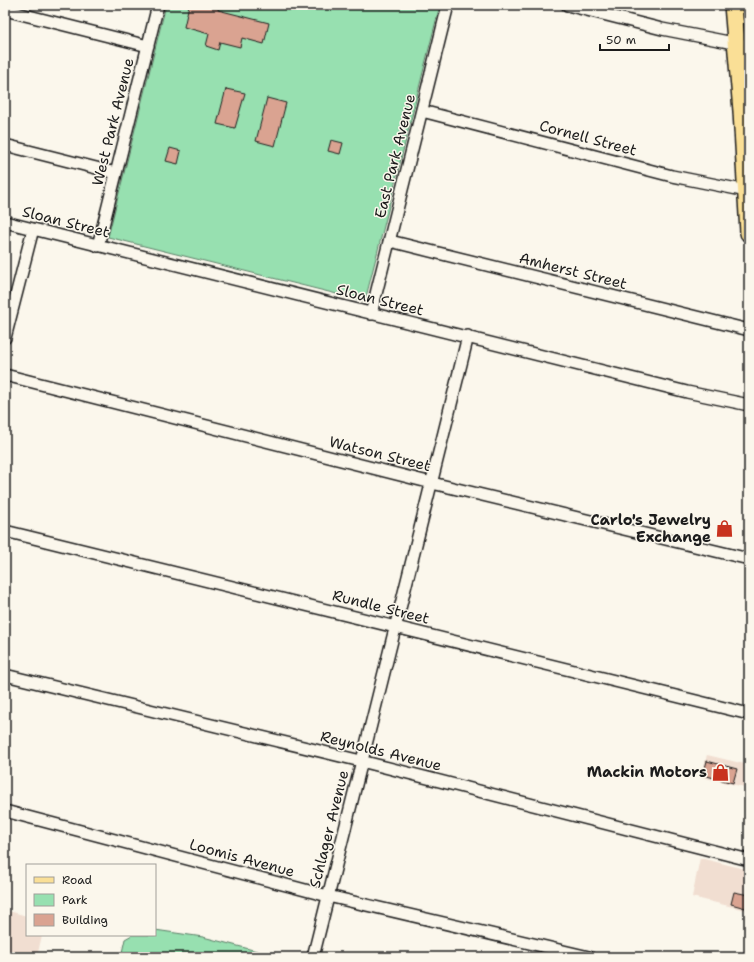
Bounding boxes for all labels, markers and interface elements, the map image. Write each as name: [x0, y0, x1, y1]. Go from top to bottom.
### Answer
scale bar: [600, 26, 669, 52]
text: 50 m: [606, 32, 636, 48]
street label: West Park Avenue: [87, 56, 139, 188]
street label: East Park Avenue: [370, 92, 420, 220]
street label: Cornell Street: [537, 115, 639, 161]
street label: Sloan Street: [20, 201, 112, 243]
street label: Amherst Street: [517, 248, 629, 294]
street label: Sloan Street: [334, 279, 426, 321]
street label: Watson Street: [327, 432, 433, 476]
place label: Carlo's Jewelry Exchange: [591, 510, 711, 547]
shop icon: Carlo's Jewelry Exchange: [714, 519, 734, 539]
street label: Rundle Street: [330, 585, 432, 629]
street label: Reynolds Avenue: [318, 726, 444, 776]
place label: Mackin Motors: [587, 762, 707, 782]
shop icon: Mackin Motors: [710, 762, 730, 782]
street label: Schlager Avenue: [305, 768, 353, 890]
street label: Loomis Avenue: [187, 834, 297, 882]
legend: [26, 864, 156, 936]
text: Road: [62, 872, 93, 888]
text: Park: [62, 892, 88, 908]
text: Building: [62, 912, 108, 928]

